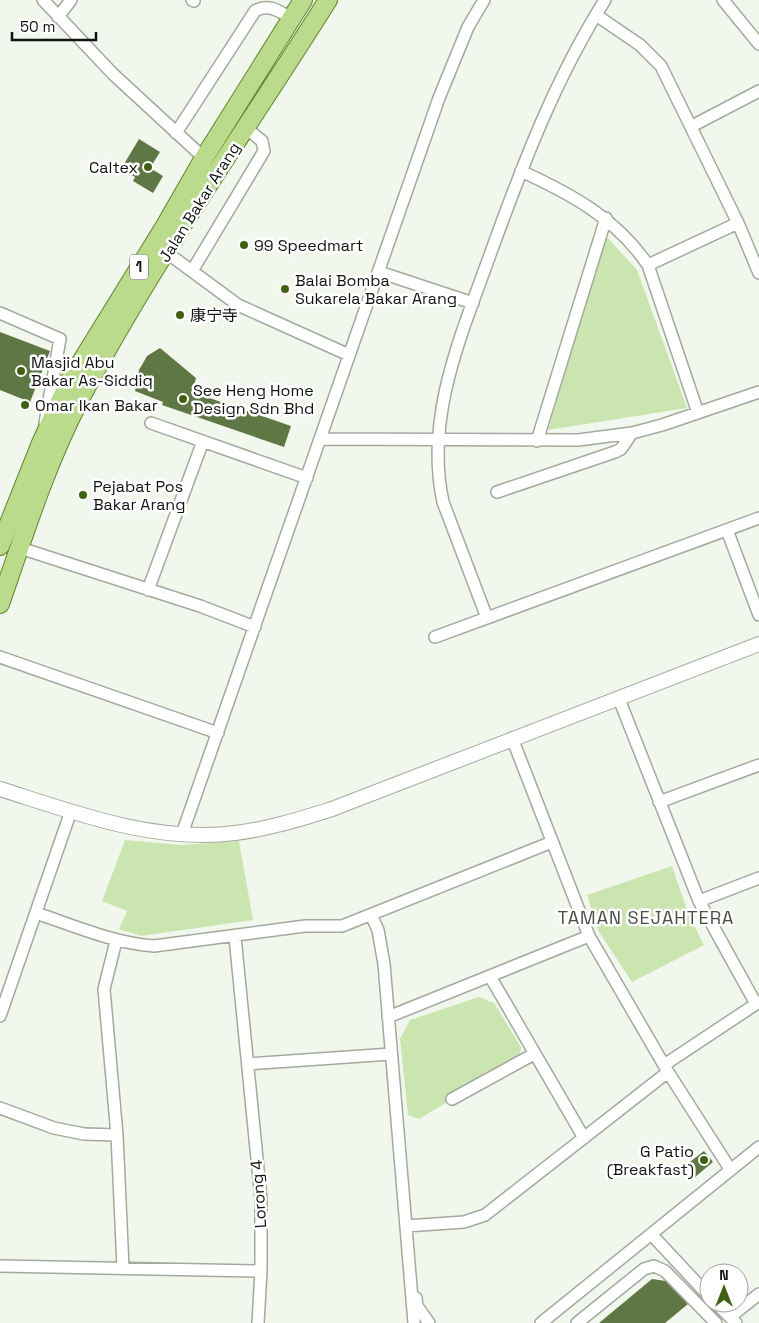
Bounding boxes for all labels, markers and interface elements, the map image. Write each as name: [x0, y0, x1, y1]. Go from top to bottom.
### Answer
scale bar: [12, 10, 96, 42]
text: 50 m: [20, 17, 55, 36]
street label: Jalan Bakar Arang: [154, 138, 245, 266]
place label: Caltex: [89, 157, 138, 178]
marker: Caltex: [142, 161, 154, 173]
place label: 99 Speedmart: [254, 235, 363, 256]
marker: 99 Speedmart: [238, 239, 250, 251]
road number: 1: [130, 254, 148, 280]
place label: Balai Bomba Sukarela Bakar Arang: [295, 270, 457, 309]
marker: Balai Bomba Sukarela Bakar Arang: [279, 283, 291, 295]
place label: 康宁寺: [190, 305, 238, 326]
marker: 康宁寺: [174, 309, 186, 321]
place label: Masjid Abu Bakar As-Siddiq: [31, 352, 153, 391]
marker: Masjid Abu Bakar As-Siddiq: [15, 365, 27, 377]
place label: See Heng Home Design Sdn Bhd: [193, 380, 314, 419]
marker: See Heng Home Design Sdn Bhd: [177, 393, 189, 405]
place label: Omar Ikan Bakar: [35, 395, 158, 416]
marker: Omar Ikan Bakar: [19, 399, 31, 411]
place label: Pejabat Pos Bakar Arang: [93, 476, 185, 515]
marker: Pejabat Pos Bakar Arang: [77, 489, 89, 501]
district label: TAMAN SEJAHTERA: [558, 906, 734, 929]
place label: G Patio (Breakfast): [607, 1141, 694, 1180]
marker: G Patio (Breakfast): [698, 1154, 710, 1166]
street label: Lorong 4: [246, 1159, 271, 1229]
north arrow: [699, 1263, 749, 1313]
text: N: [719, 1266, 729, 1284]

